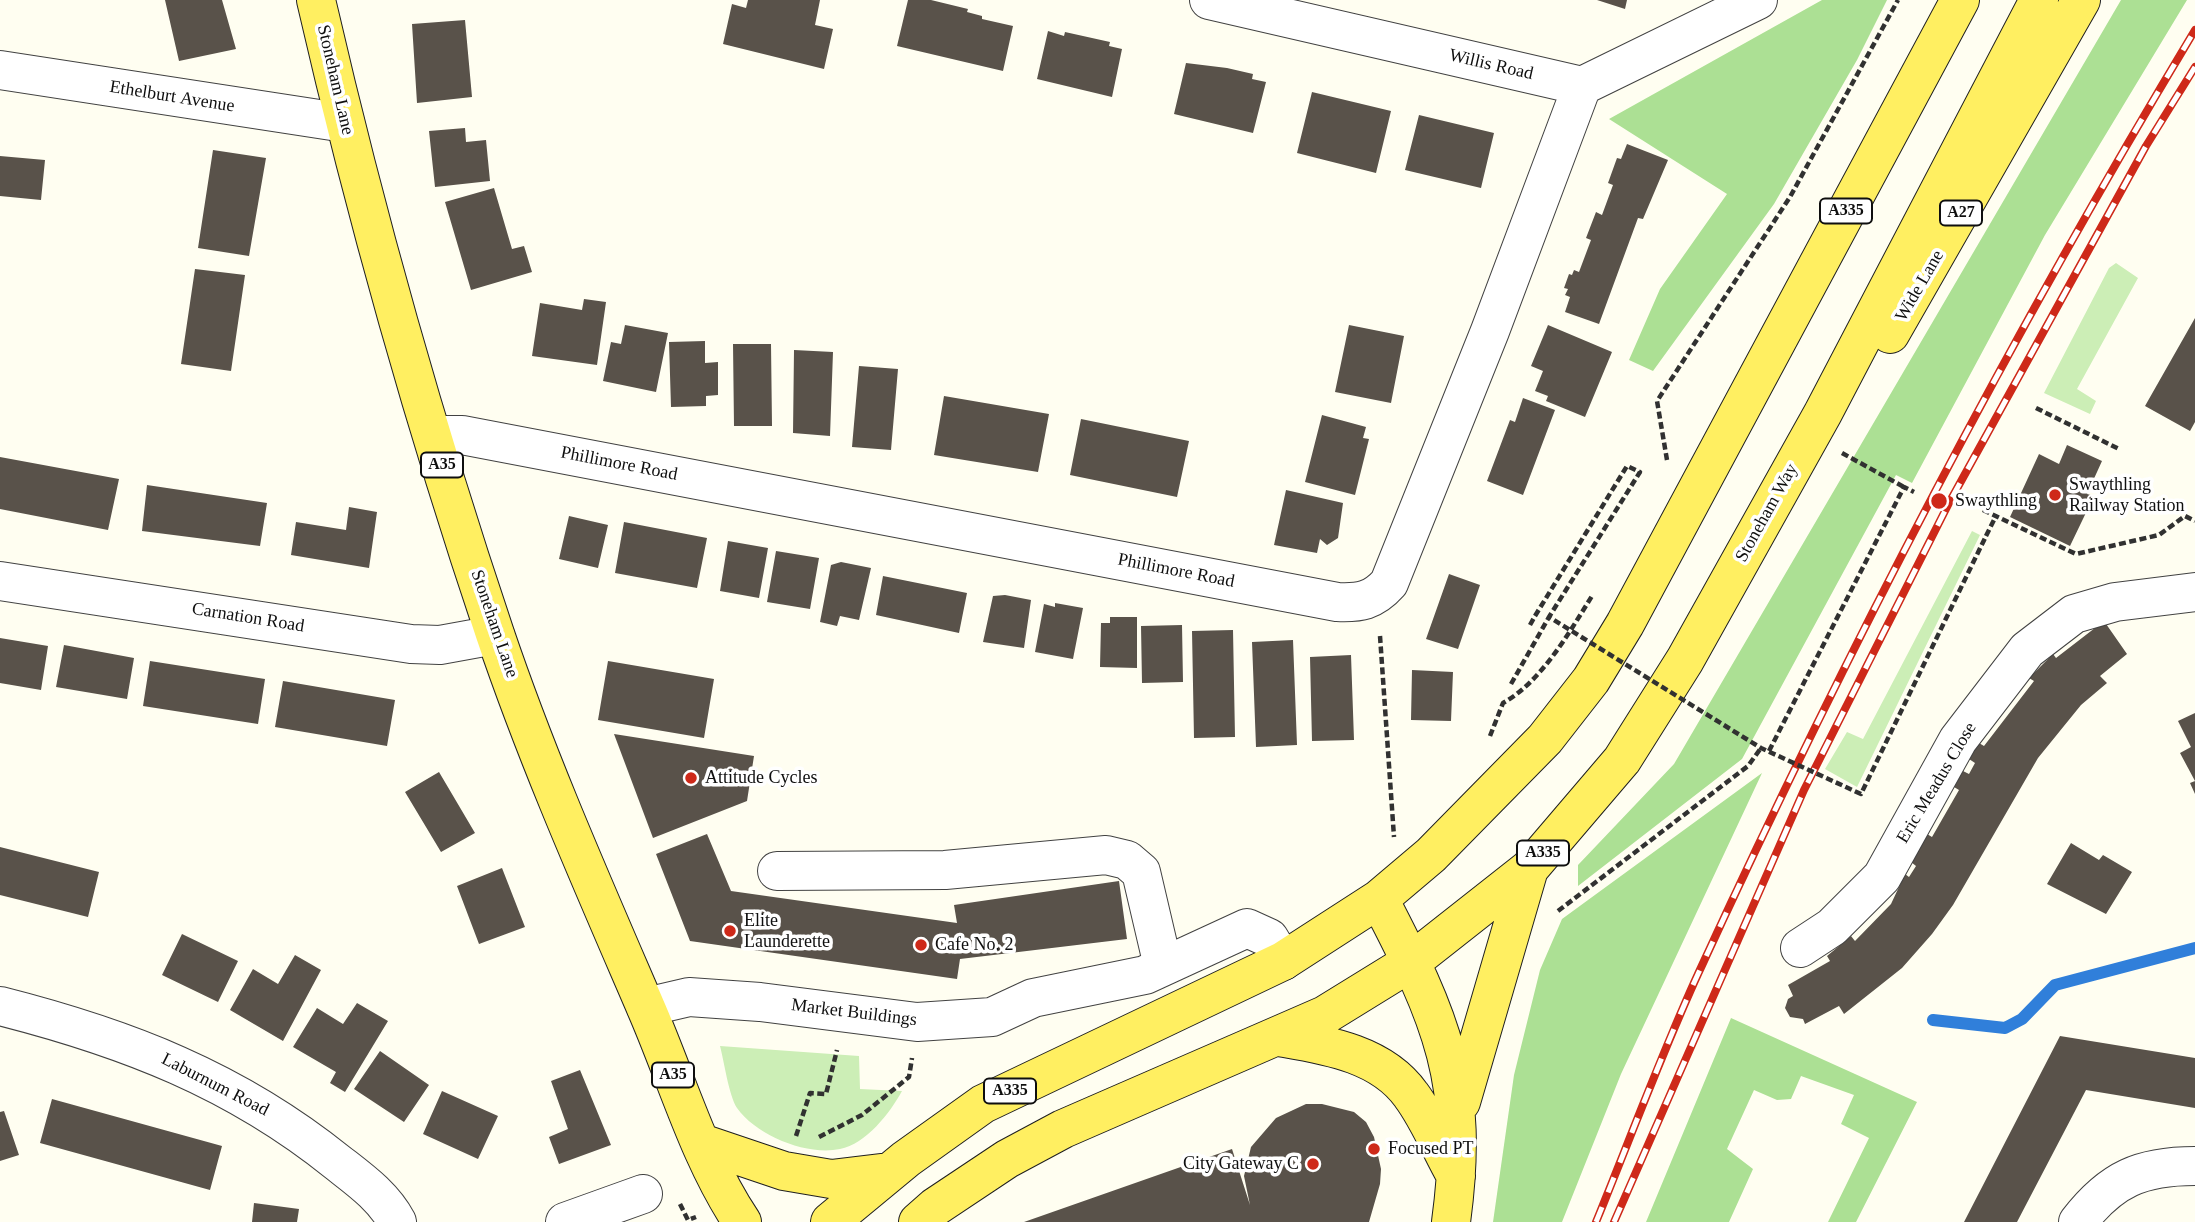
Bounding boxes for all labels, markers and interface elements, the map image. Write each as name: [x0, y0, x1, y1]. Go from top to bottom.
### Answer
street label: Stoneham Lane: [312, 23, 358, 137]
street label: Willis Road: [1447, 45, 1535, 85]
street label: Ethelburt Avenue: [108, 76, 236, 118]
road number: A335: [1820, 198, 1872, 224]
road number: A27: [1940, 200, 1982, 226]
street label: Wide Lane: [1891, 247, 1949, 325]
street label: Phillimore Road: [559, 442, 679, 486]
road number: A35: [421, 452, 463, 478]
street label: Stoneham Way: [1731, 460, 1803, 566]
place label: Swaythling Railway Station: [2069, 474, 2184, 516]
marker: Swaythling Railway Station: [2047, 487, 2063, 503]
place label: Swaythling: [1955, 490, 2037, 512]
marker: Swaythling: [1929, 491, 1949, 511]
street label: Phillimore Road: [1116, 549, 1236, 593]
street label: Stoneham Lane: [465, 567, 523, 681]
street label: Carnation Road: [190, 598, 306, 638]
street label: Eric Meadus Close: [1892, 719, 1982, 847]
place label: Attitude Cycles: [705, 767, 817, 789]
marker: Attitude Cycles: [683, 770, 699, 786]
road number: A335: [1517, 840, 1569, 866]
place label: Elite Launderette: [744, 910, 830, 953]
marker: Elite Launderette: [722, 923, 738, 939]
place label: Cafe No. 2: [935, 934, 1013, 956]
marker: Cafe No. 2: [913, 937, 929, 953]
street label: Market Buildings: [790, 995, 918, 1031]
street label: Laburnum Road: [158, 1049, 272, 1121]
road number: A35: [652, 1063, 694, 1088]
road number: A335: [984, 1078, 1036, 1104]
place label: Focused PT: [1388, 1138, 1474, 1160]
marker: Focused PT: [1366, 1141, 1382, 1157]
place label: City Gateway C: [1183, 1153, 1299, 1175]
marker: City Gateway C: [1305, 1156, 1321, 1172]

